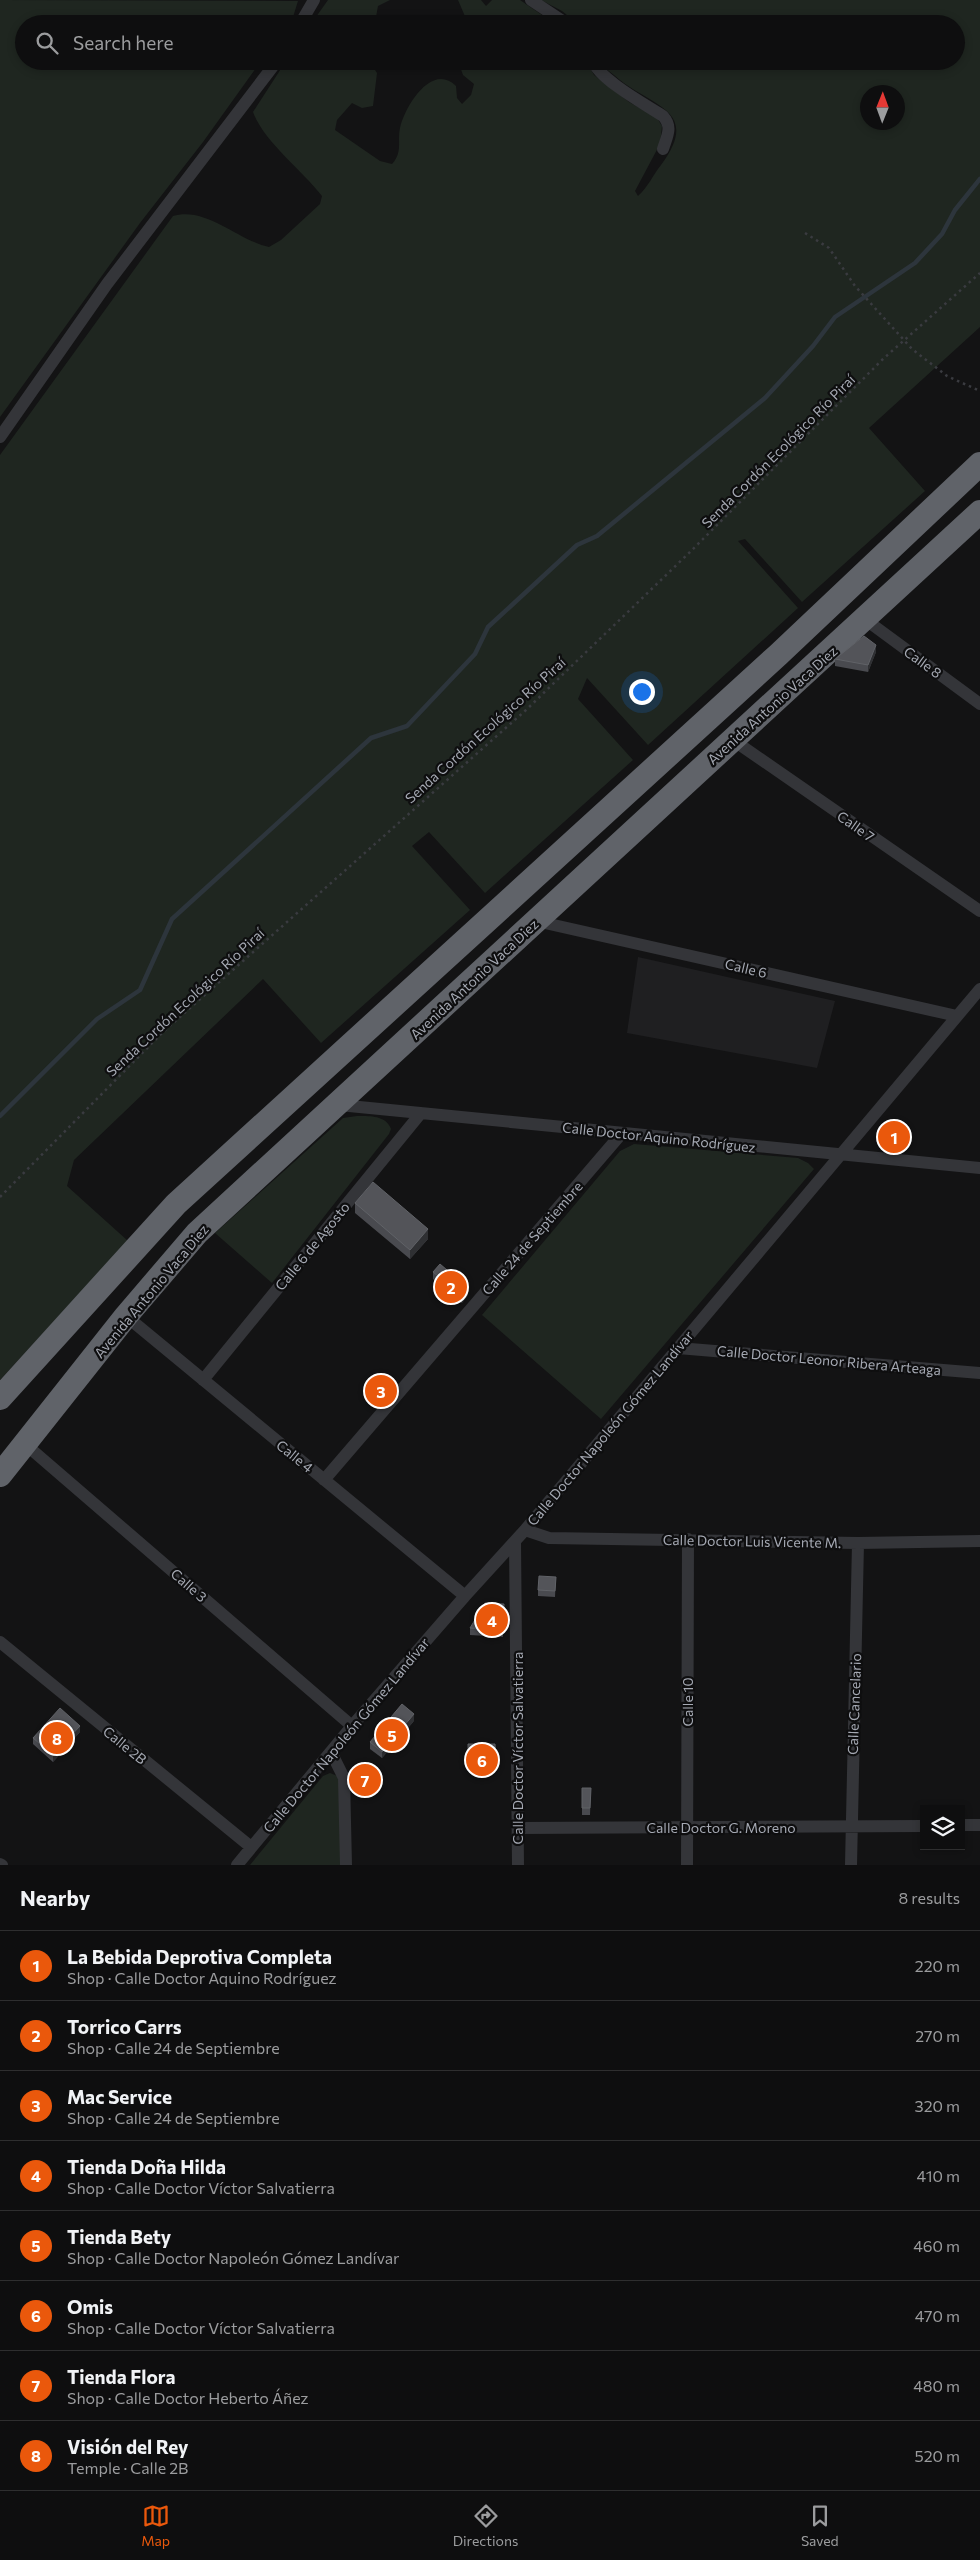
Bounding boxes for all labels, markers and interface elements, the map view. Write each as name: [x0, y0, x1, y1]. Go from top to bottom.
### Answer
search box: [15, 15, 965, 70]
icon: search: [33, 29, 61, 57]
text: Search here: [73, 31, 173, 54]
north arrow: [860, 85, 905, 130]
street label: Senda Cordón Ecológico Río Piraí: [698, 371, 858, 531]
street label: Avenida Antonio Vaca Diez: [704, 642, 840, 768]
street label: Calle 8: [901, 643, 945, 681]
street label: Senda Cordón Ecológico Río Piraí: [401, 653, 569, 806]
your location: [629, 679, 655, 705]
street label: Calle 7: [834, 807, 878, 845]
street label: Avenida Antonio Vaca Diez: [406, 915, 542, 1043]
street label: Senda Cordón Ecológico Río Piraí: [103, 924, 268, 1080]
street label: Calle 6: [723, 955, 769, 981]
street label: Calle Doctor Aquino Rodríguez: [561, 1118, 757, 1156]
pin: 1: [878, 1118, 910, 1156]
street label: Calle 24 de Septiembre: [478, 1178, 586, 1298]
street label: Calle 6 de Agosto: [271, 1198, 353, 1294]
street label: Avenida Antonio Vaca Diez: [90, 1221, 212, 1361]
pin: 2: [435, 1268, 467, 1306]
street label: Calle Doctor Napoleón Gómez Landívar: [523, 1327, 697, 1529]
street label: Calle Doctor Leonor Ribera Arteaga: [716, 1342, 942, 1378]
pin: 3: [365, 1372, 397, 1410]
street label: Calle 4: [273, 1436, 317, 1476]
street label: Calle Doctor Luis Vicente M.: [663, 1531, 841, 1551]
street label: Calle 3: [168, 1565, 210, 1605]
pin: 4: [476, 1601, 508, 1639]
street label: Calle Doctor Napoleón Gómez Landívar: [259, 1634, 433, 1836]
street label: Calle Doctor Víctor Salvatierra: [509, 1652, 526, 1844]
street label: Calle Cancelario: [844, 1653, 864, 1755]
street label: Calle 10: [679, 1677, 696, 1727]
pin: 5: [376, 1716, 408, 1754]
pin: 8: [41, 1719, 73, 1757]
street label: Calle 2B: [100, 1722, 150, 1768]
pin: 6: [466, 1741, 498, 1779]
pin: 7: [349, 1761, 381, 1799]
map controls: [920, 1805, 965, 1850]
button: layers: [920, 1805, 965, 1850]
street label: Calle Doctor G. Moreno: [646, 1819, 796, 1836]
text: Nearby: [20, 1885, 90, 1910]
text: 8 results: [899, 1888, 960, 1907]
text: La Bebida Deprotiva Completa: [67, 1945, 332, 1968]
text: 1: [32, 1956, 40, 1975]
text: 220 m: [915, 1956, 960, 1975]
text: Shop · Calle Doctor Aquino Rodríguez: [67, 1968, 337, 1987]
text: Torrico Carrs: [67, 2015, 182, 2038]
text: 2: [31, 2026, 41, 2045]
text: 270 m: [915, 2026, 960, 2045]
text: Shop · Calle 24 de Septiembre: [67, 2038, 280, 2057]
text: Mac Service: [67, 2085, 172, 2108]
text: 3: [31, 2096, 41, 2115]
text: 320 m: [915, 2096, 960, 2115]
text: Shop · Calle 24 de Septiembre: [67, 2108, 280, 2127]
text: Tienda Doña Hilda: [67, 2155, 226, 2178]
text: 4: [31, 2166, 41, 2185]
text: 410 m: [917, 2166, 960, 2185]
text: Shop · Calle Doctor Víctor Salvatierra: [67, 2178, 335, 2197]
text: Tienda Bety: [67, 2225, 171, 2248]
text: 5: [31, 2236, 41, 2255]
text: 460 m: [913, 2236, 960, 2255]
text: Shop · Calle Doctor Napoleón Gómez Landívar: [67, 2248, 399, 2267]
text: Omis: [67, 2295, 113, 2318]
text: 6: [31, 2306, 41, 2325]
text: 470 m: [915, 2306, 960, 2325]
text: Shop · Calle Doctor Víctor Salvatierra: [67, 2318, 335, 2337]
text: Tienda Flora: [67, 2365, 175, 2388]
text: 7: [32, 2376, 40, 2395]
text: 480 m: [913, 2376, 960, 2395]
text: Shop · Calle Doctor Heberto Áñez: [67, 2388, 309, 2407]
text: Visión del Rey: [67, 2435, 188, 2458]
text: 8: [31, 2446, 41, 2465]
text: 520 m: [915, 2446, 960, 2465]
text: Temple · Calle 2B: [67, 2458, 188, 2477]
tab: Map: [141, 2502, 170, 2549]
tab: Directions: [453, 2502, 518, 2549]
tab: Saved: [801, 2502, 839, 2549]

